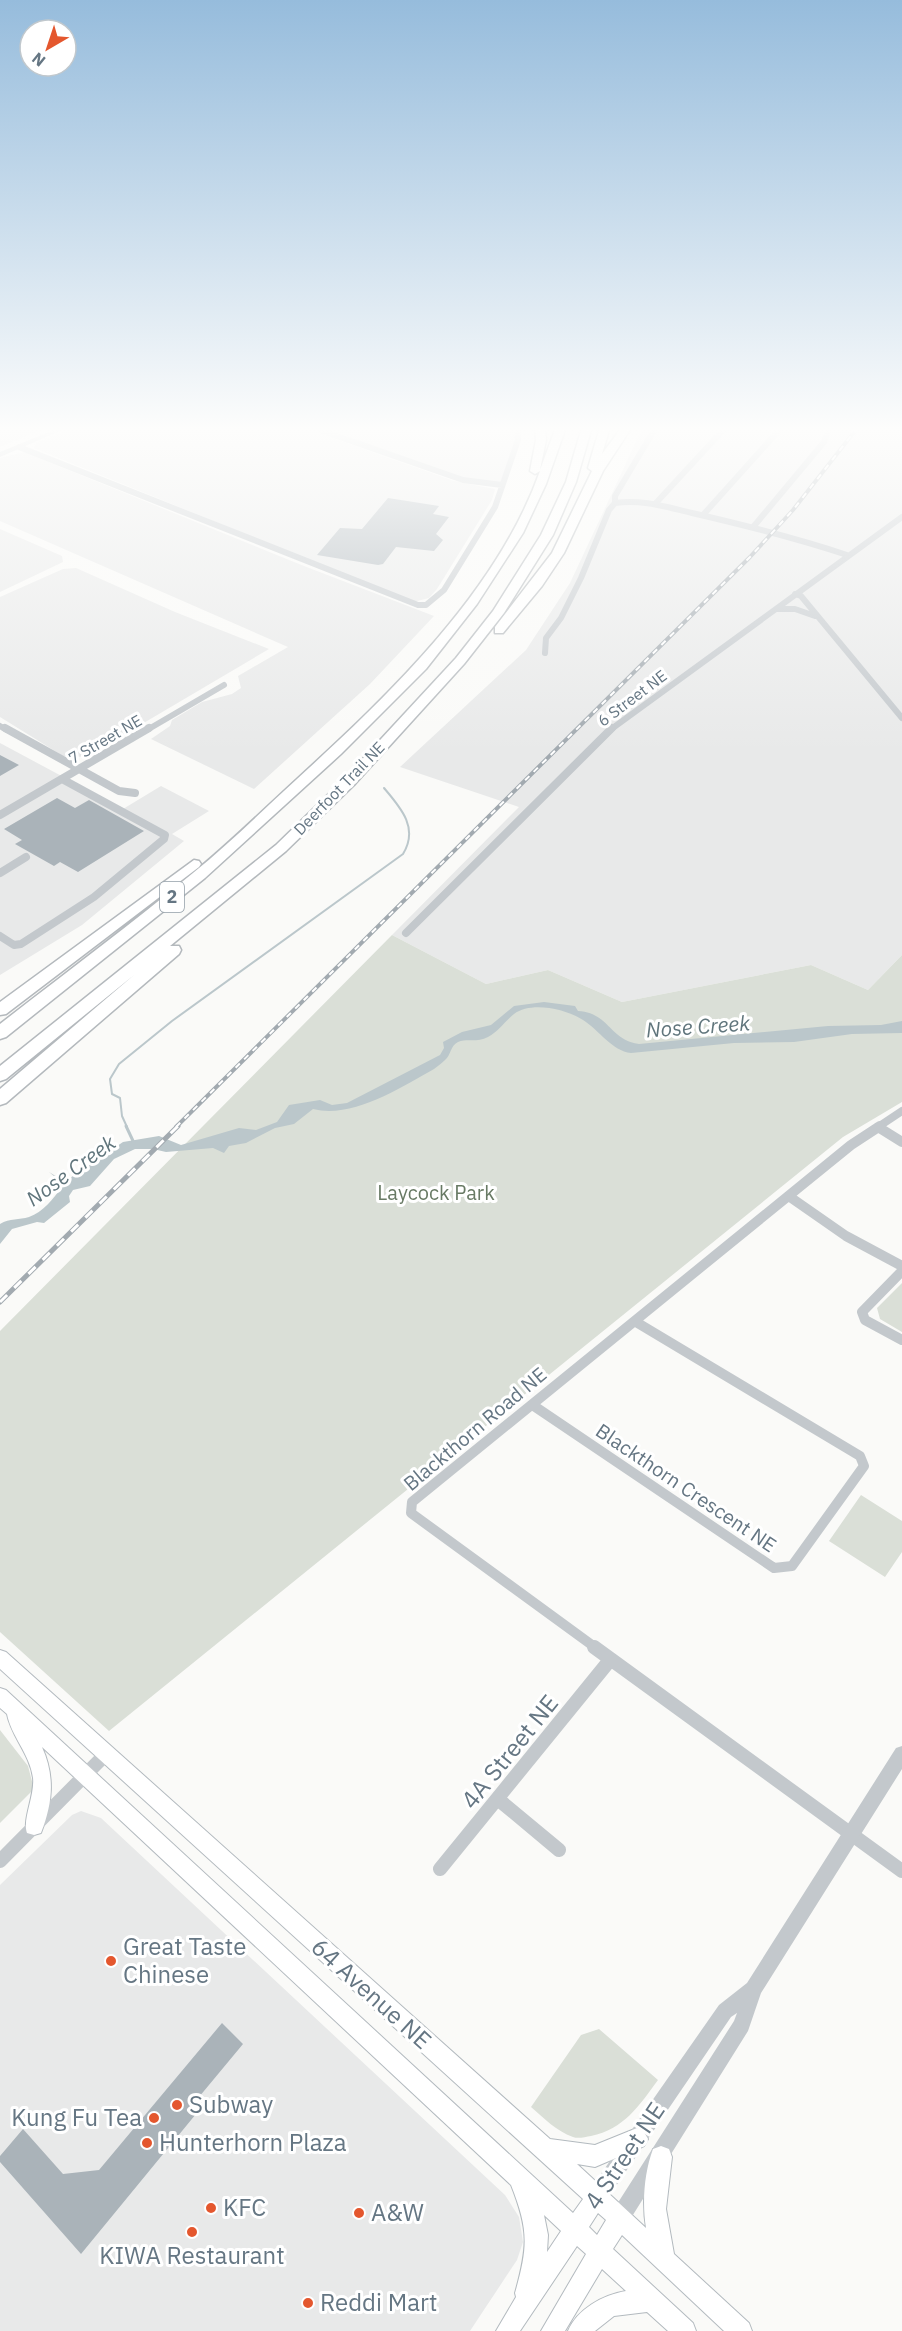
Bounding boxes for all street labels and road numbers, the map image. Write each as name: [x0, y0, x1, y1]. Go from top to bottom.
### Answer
street label: 6 Street NE: [593, 665, 671, 731]
street label: 7 Street NE: [65, 710, 145, 768]
street label: Deerfoot Trail NE: [289, 737, 389, 839]
road number: 2: [160, 882, 184, 912]
street label: Blackthorn Road NE: [397, 1361, 552, 1497]
street label: Blackthorn Crescent NE: [591, 1417, 782, 1558]
street label: 4A Street NE: [453, 1688, 565, 1815]
street label: 64 Avenue NE: [305, 1931, 439, 2056]
street label: 4 Street NE: [577, 2096, 672, 2215]

